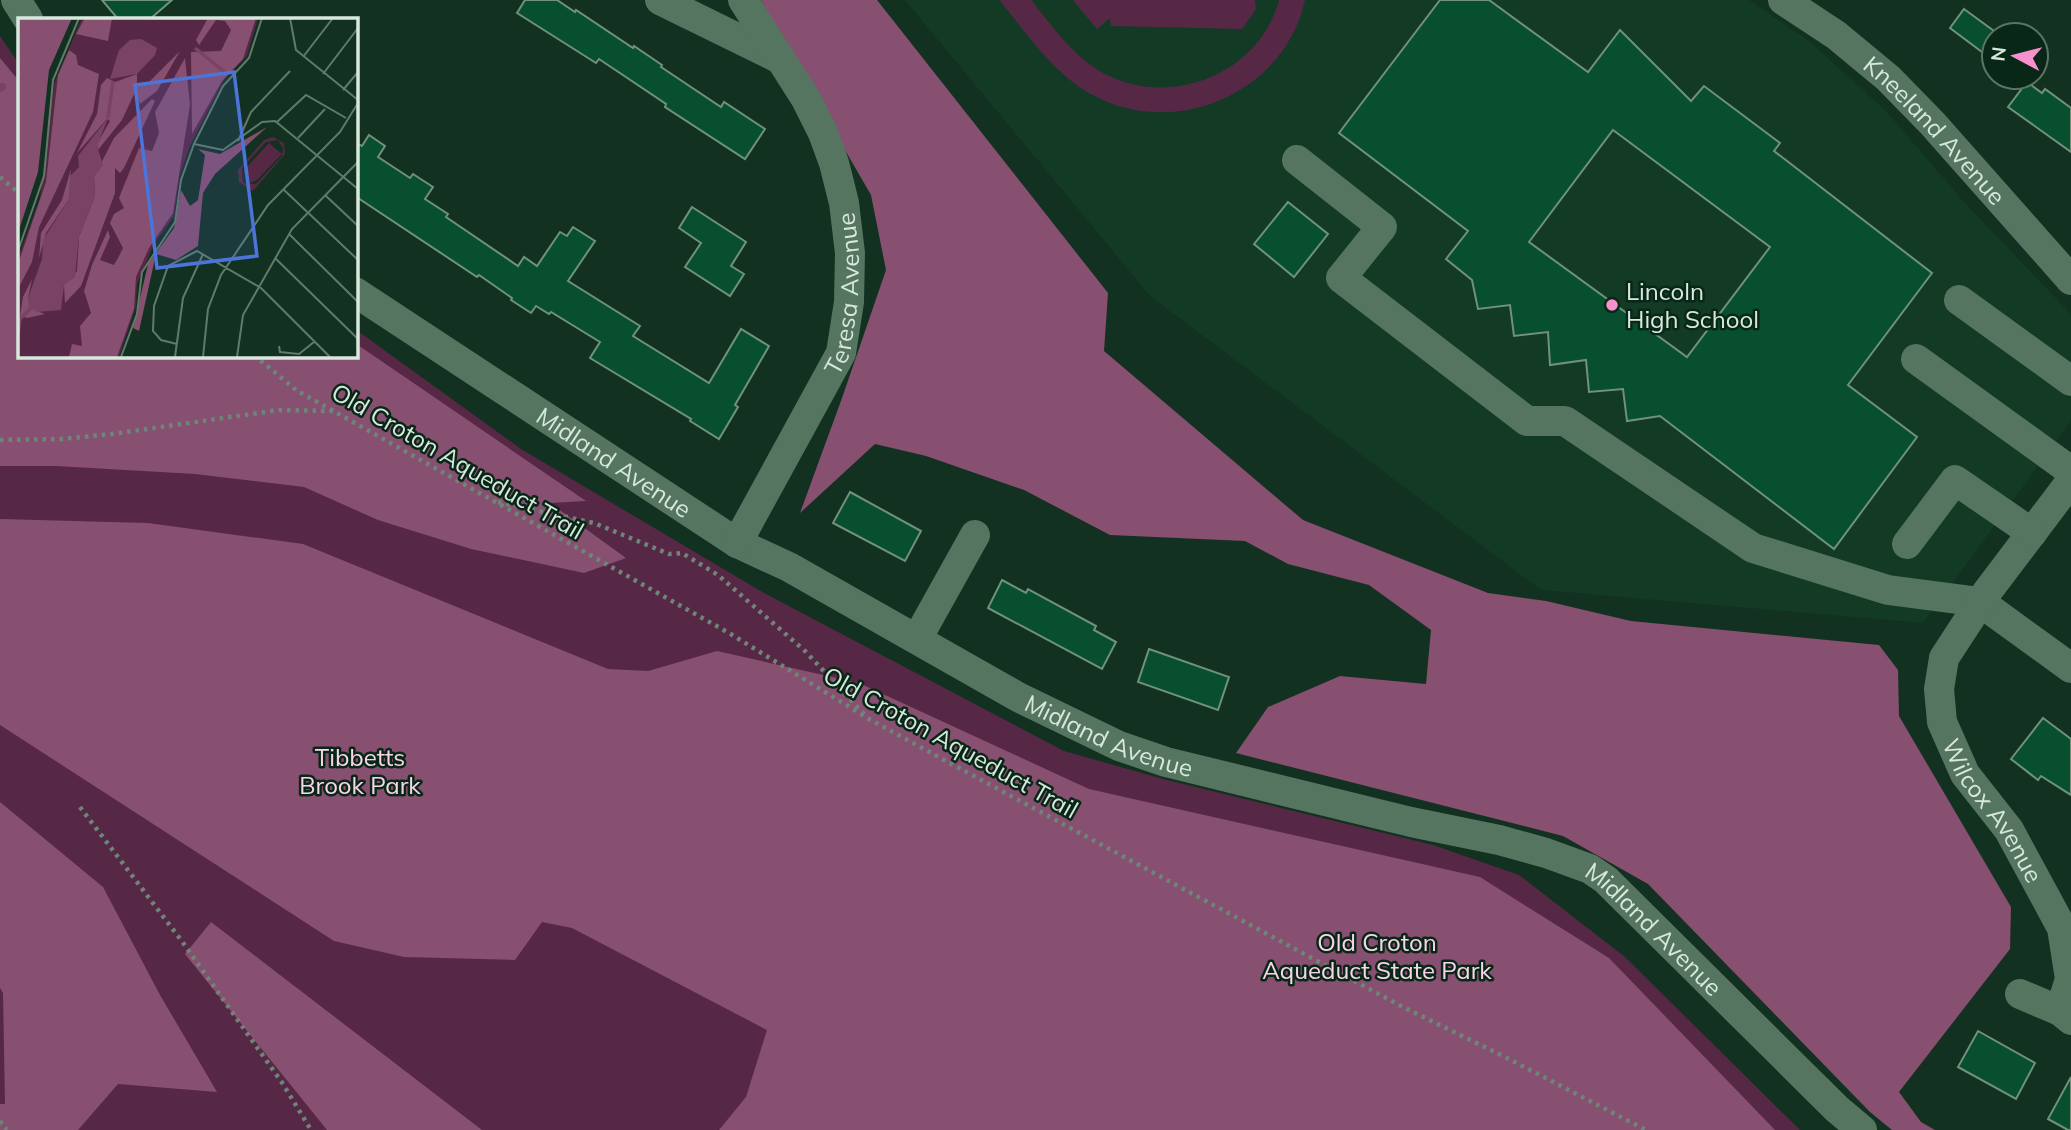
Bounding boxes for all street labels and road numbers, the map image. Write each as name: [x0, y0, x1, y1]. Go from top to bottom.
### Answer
street label: Kneeland Avenue: [1858, 49, 2012, 211]
street label: Teresa Avenue: [817, 211, 865, 380]
street label: Old Croton Aqueduct Trail: [326, 376, 590, 546]
street label: Midland Avenue: [531, 400, 697, 524]
street label: Old Croton Aqueduct Trail: [818, 659, 1084, 825]
street label: Midland Avenue: [1020, 688, 1196, 783]
street label: Wilcox Avenue: [1936, 734, 2050, 888]
street label: Midland Avenue: [1580, 856, 1729, 1002]

